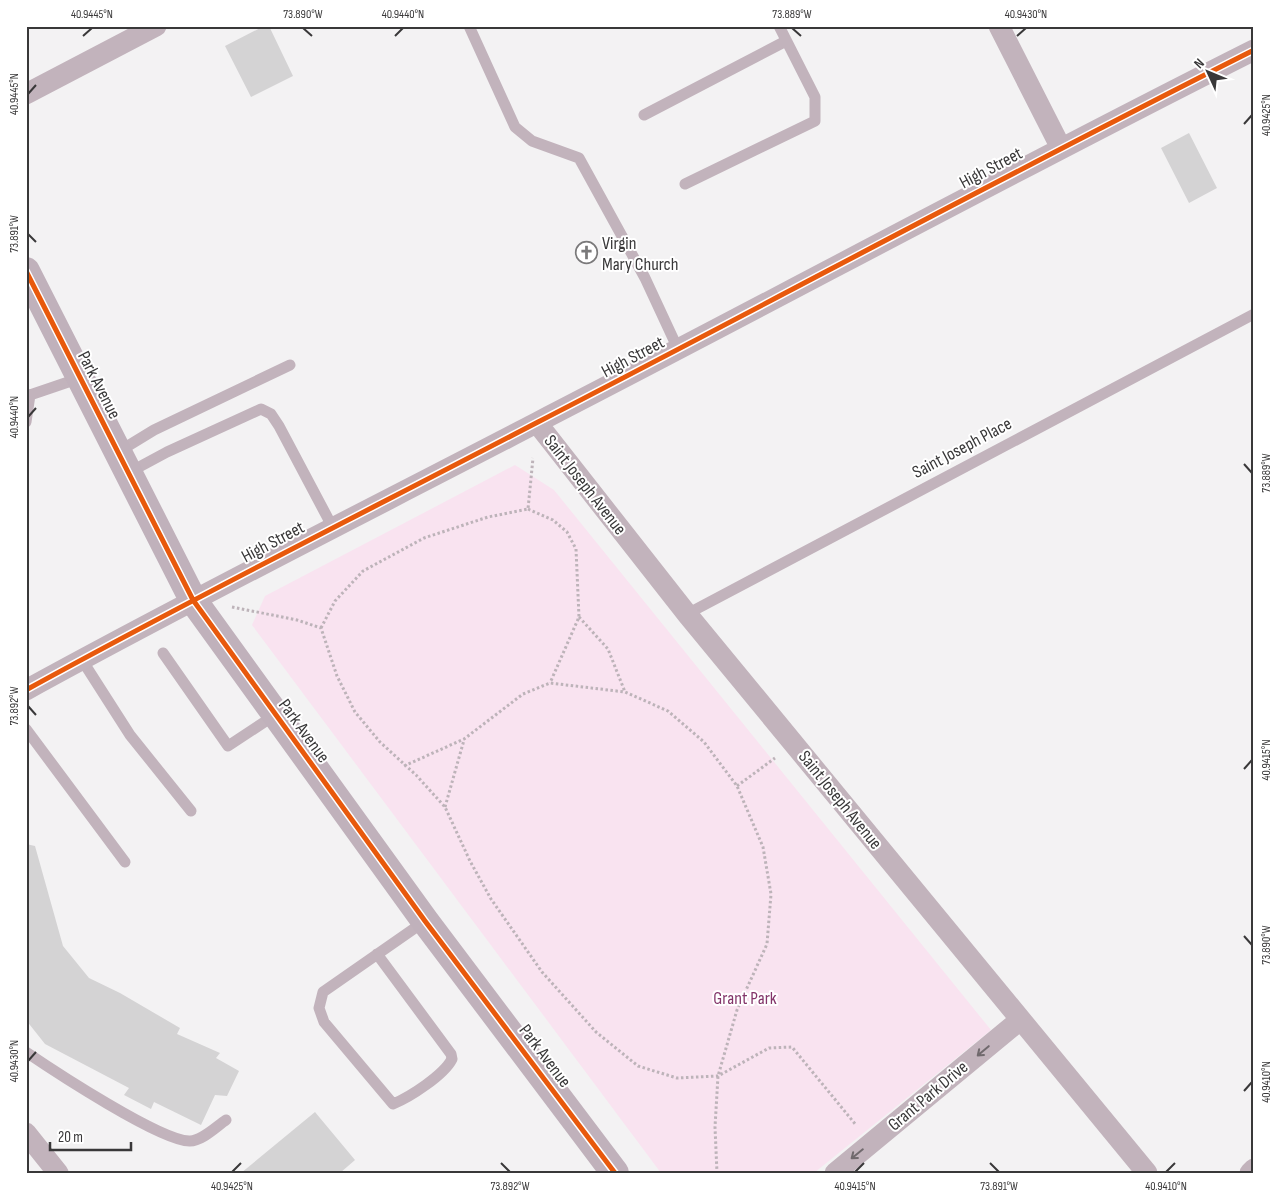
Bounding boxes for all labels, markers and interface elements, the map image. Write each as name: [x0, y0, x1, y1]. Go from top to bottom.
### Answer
text: 40.9445°N: [71, 7, 113, 22]
text: 73.890°W: [283, 7, 323, 22]
text: 40.9440°N: [382, 7, 424, 22]
text: 73.889°W: [772, 7, 812, 22]
text: 40.9430°N: [1005, 7, 1047, 22]
north arrow: [1182, 48, 1232, 98]
text: N: [1190, 55, 1208, 72]
text: 40.9445°N: [7, 73, 22, 115]
text: 40.9425°N: [1259, 94, 1274, 136]
street label: High Street: [956, 142, 1026, 193]
text: 73.891°W: [7, 215, 22, 253]
place label: Virgin Mary Church: [602, 233, 678, 275]
church icon: Virgin Mary Church: [574, 241, 598, 265]
street label: High Street: [598, 331, 668, 382]
street label: Park Avenue: [73, 348, 125, 422]
text: 40.9440°N: [7, 396, 22, 438]
street label: Saint Joseph Place: [909, 413, 1015, 483]
street label: Saint Joseph Avenue: [539, 431, 631, 539]
text: 73.889°W: [1259, 453, 1274, 493]
street label: High Street: [238, 516, 308, 567]
text: 73.892°W: [7, 686, 22, 725]
street label: Park Avenue: [274, 695, 334, 767]
text: 40.9415°N: [1259, 739, 1274, 781]
street label: Saint Joseph Avenue: [794, 746, 886, 854]
text: 73.890°W: [1259, 925, 1274, 965]
park label: Grant Park: [713, 988, 777, 1009]
street label: Park Avenue: [515, 1020, 575, 1092]
text: 40.9430°N: [7, 1040, 22, 1082]
one-way arrow: [976, 1045, 989, 1056]
street label: Grant Park Drive: [884, 1057, 972, 1135]
text: 40.9410°N: [1259, 1061, 1274, 1103]
scale bar: [50, 1119, 131, 1151]
text: 20 m: [58, 1128, 83, 1147]
one-way arrow: [851, 1149, 864, 1160]
text: 40.9425°N: [211, 1179, 253, 1194]
text: 73.892°W: [491, 1179, 530, 1194]
text: 40.9415°N: [834, 1179, 876, 1194]
text: 73.891°W: [980, 1179, 1018, 1194]
text: 40.9410°N: [1145, 1179, 1187, 1194]

